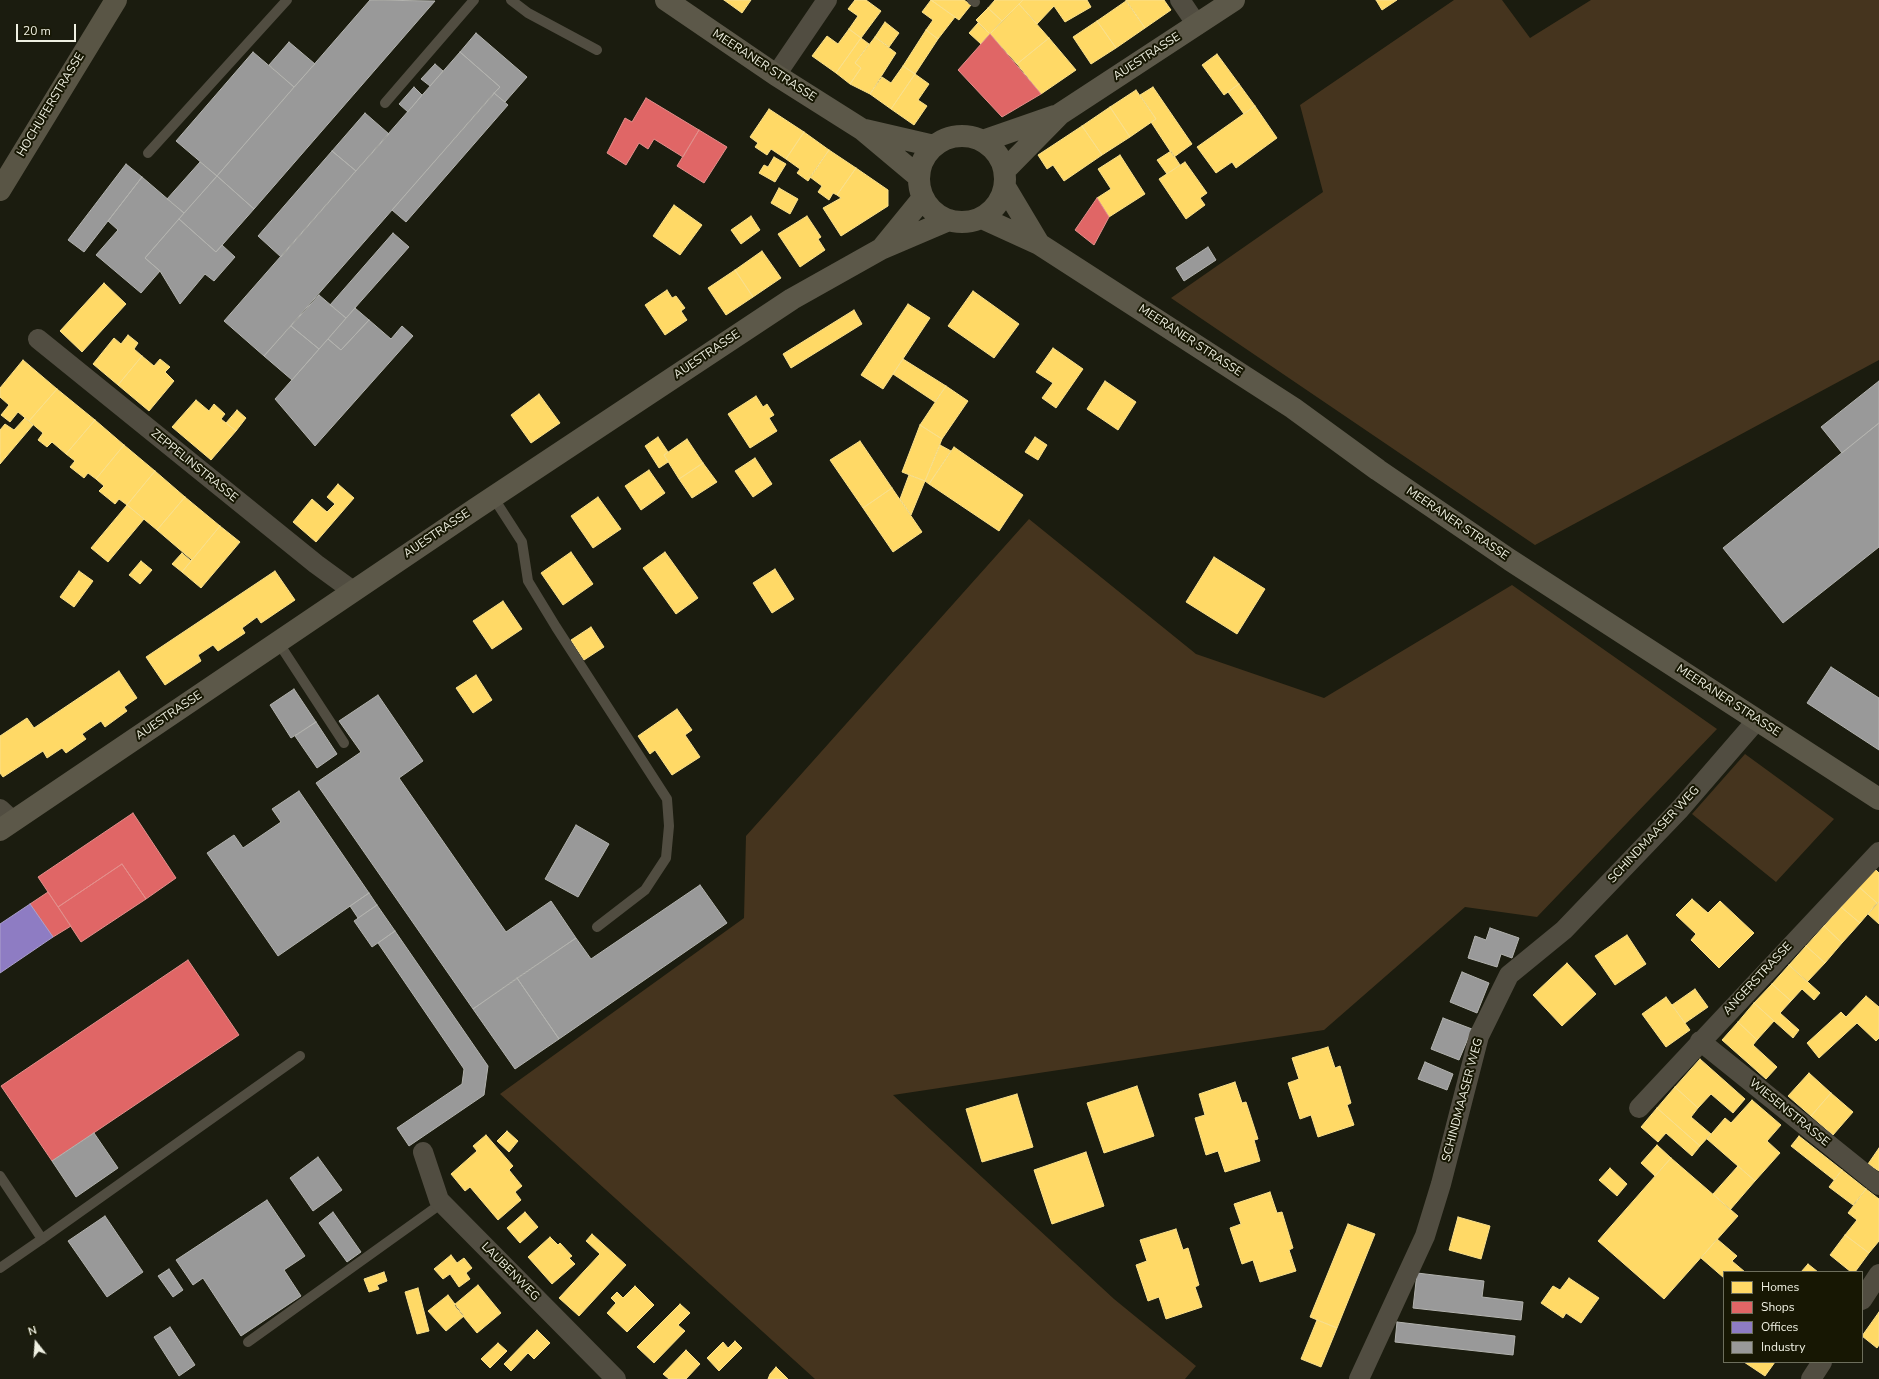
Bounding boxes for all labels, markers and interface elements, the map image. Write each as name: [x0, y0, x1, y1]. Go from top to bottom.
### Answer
scale bar: [18, 16, 78, 42]
text: 20 m: [23, 23, 51, 39]
street label: MEERANER STRASSE: [709, 27, 819, 105]
street label: AUESTRASSE: [1111, 30, 1183, 84]
street label: HOCHUFERSTRASSE: [14, 50, 88, 160]
street label: MEERANER STRASSE: [1135, 302, 1245, 380]
street label: AUESTRASSE: [671, 327, 743, 383]
street label: ZEPPELINSTRASSE: [148, 427, 240, 505]
street label: MEERANER STRASSE: [1403, 484, 1511, 564]
street label: AUESTRASSE: [401, 506, 473, 562]
street label: MEERANER STRASSE: [1673, 662, 1783, 740]
street label: AUESTRASSE: [133, 688, 205, 744]
street label: SCHINDMAASER WEG: [1605, 783, 1703, 887]
street label: ANGERSTRASSE: [1721, 940, 1795, 1018]
street label: SCHINDMAASER WEG: [1440, 1037, 1486, 1163]
street label: WIESENSTRASSE: [1746, 1076, 1832, 1150]
street label: LAUBENWEG: [478, 1240, 542, 1304]
legend: [1723, 1271, 1863, 1363]
text: Homes: [1761, 1279, 1799, 1295]
text: Shops: [1761, 1299, 1795, 1315]
text: Offices: [1761, 1319, 1798, 1335]
north arrow: [16, 1323, 56, 1363]
text: N: [26, 1323, 38, 1339]
text: Industry: [1761, 1339, 1805, 1355]

